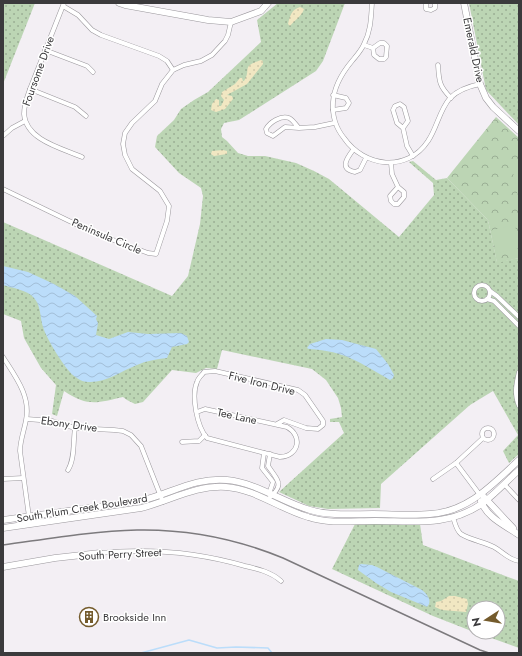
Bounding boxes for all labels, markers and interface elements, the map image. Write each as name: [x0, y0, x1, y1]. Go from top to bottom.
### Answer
street label: Emerald Drive: [459, 16, 489, 84]
street label: Foursome Drive: [18, 34, 58, 108]
street label: Peninsula Circle: [70, 214, 145, 258]
street label: Five Iron Drive: [227, 367, 297, 399]
street label: Tee Lane: [216, 404, 259, 428]
street label: Ebony Drive: [40, 412, 98, 436]
street label: South Plum Creek Boulevard: [15, 490, 149, 526]
street label: South Perry Street: [78, 544, 162, 564]
north arrow: [466, 600, 506, 640]
building icon: Brookside Inn: [78, 606, 100, 628]
place label: Brookside Inn: [103, 609, 166, 625]
text: N: [467, 616, 485, 628]

